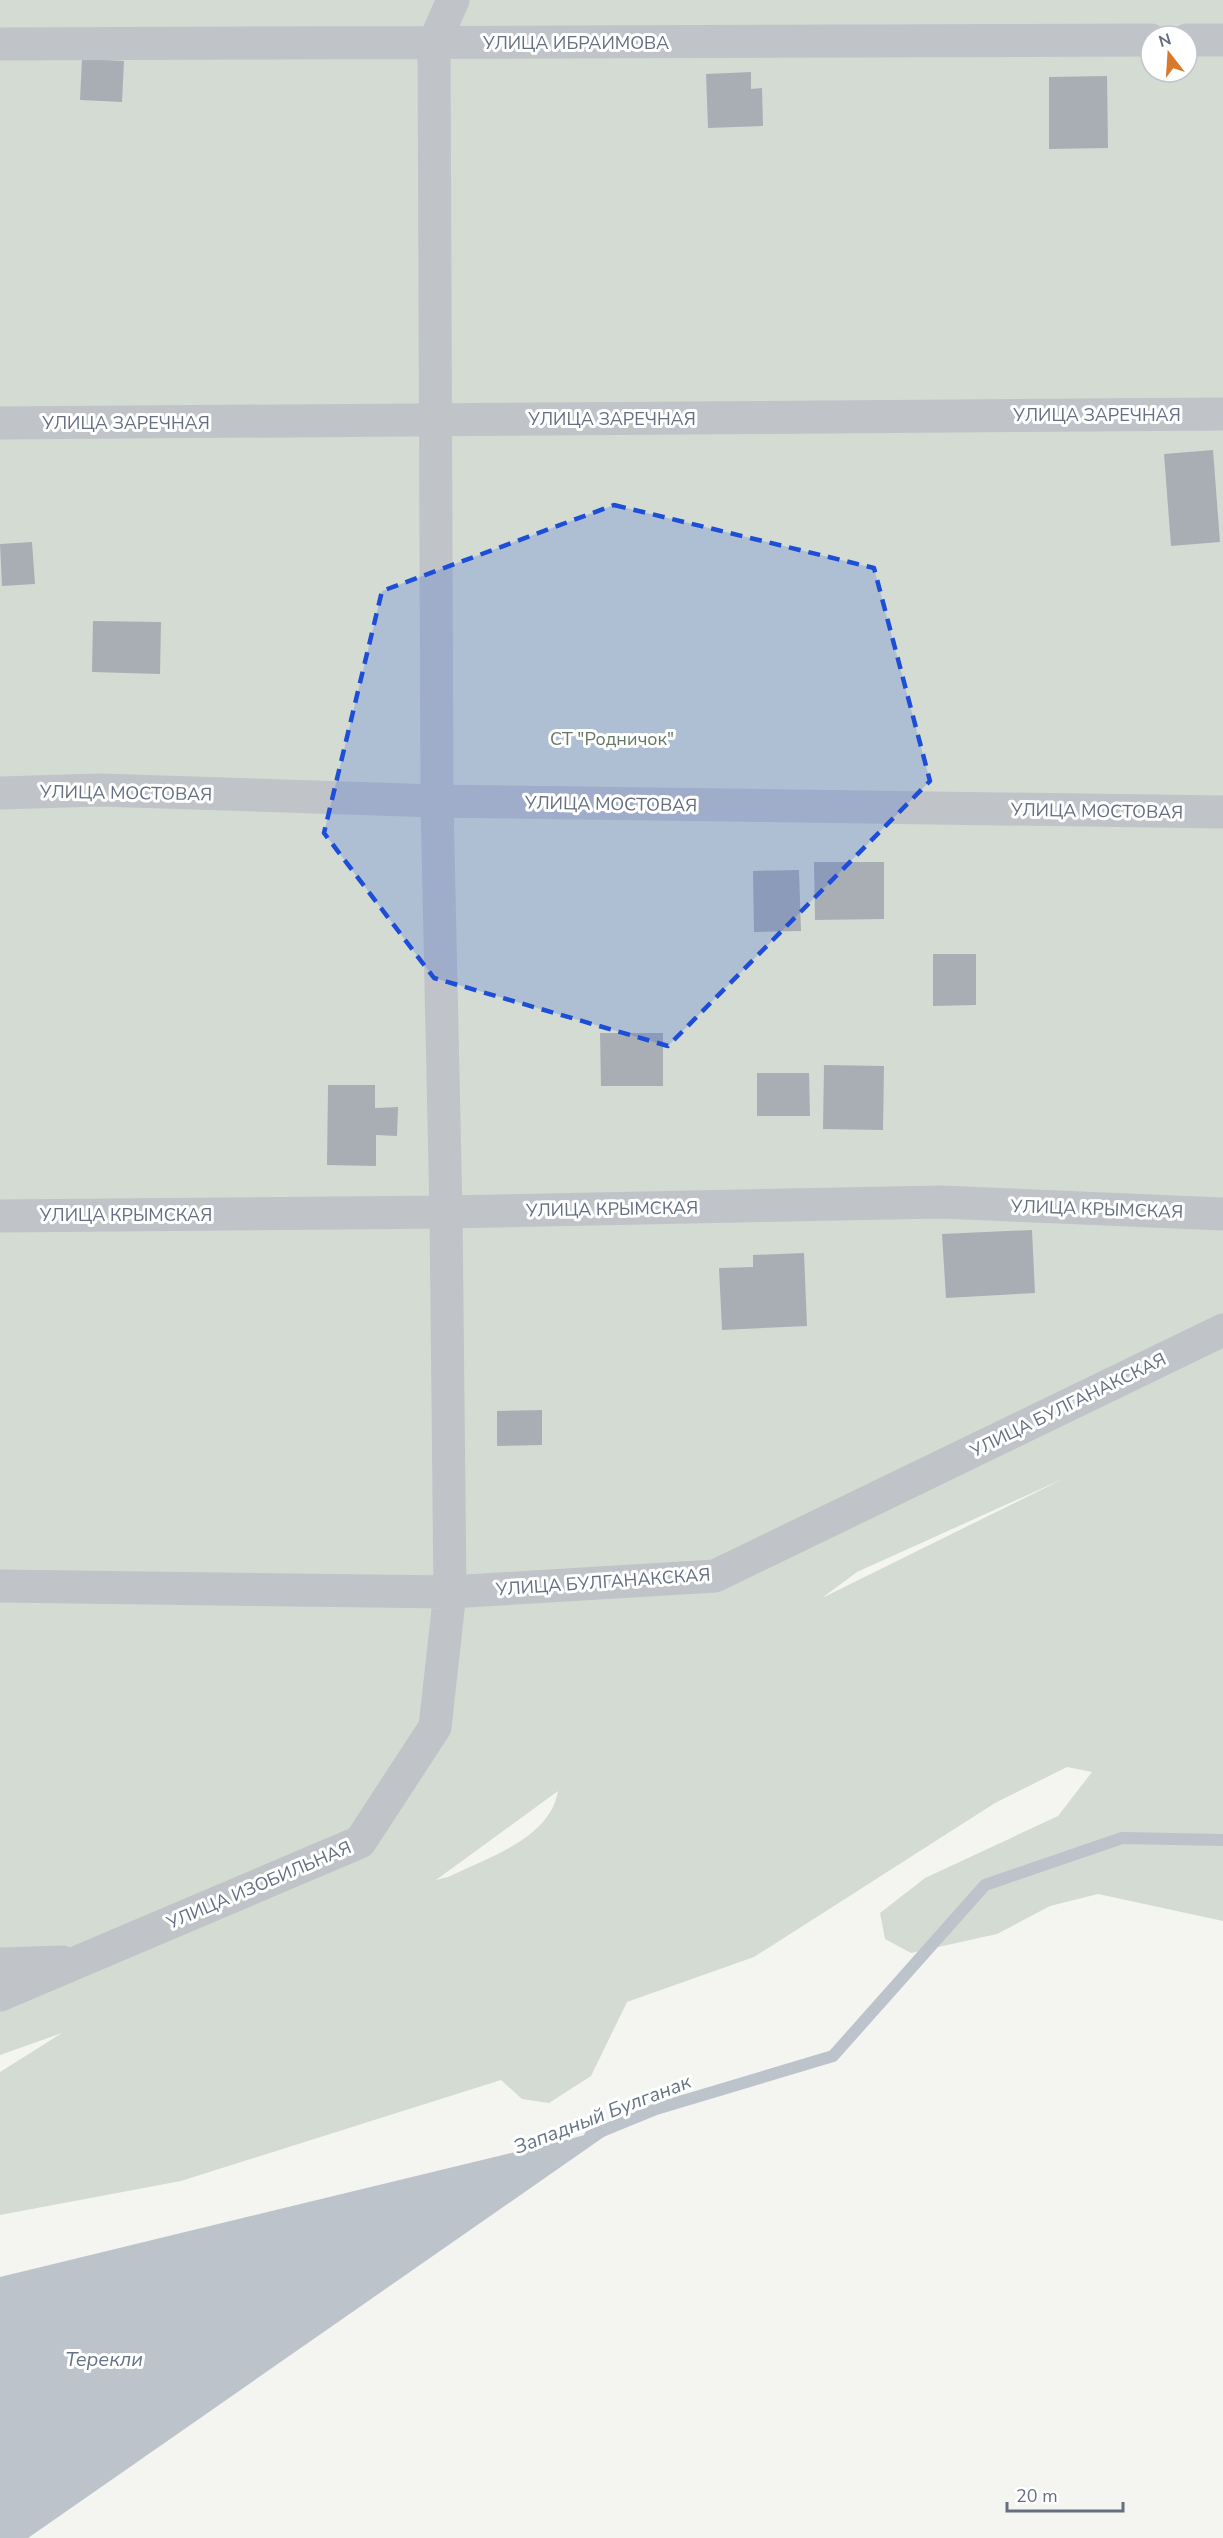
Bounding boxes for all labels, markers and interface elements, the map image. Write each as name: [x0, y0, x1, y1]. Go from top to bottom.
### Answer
north arrow: [1139, 24, 1199, 84]
text: N: [1156, 28, 1174, 53]
street label: УЛИЦА ИБРАИМОВА: [482, 31, 669, 55]
street label: УЛИЦА ЗАРЕЧНАЯ: [1012, 403, 1181, 427]
street label: УЛИЦА ЗАРЕЧНАЯ: [527, 407, 696, 431]
street label: УЛИЦА ЗАРЕЧНАЯ: [41, 411, 210, 435]
park label: СТ "Родничок": [550, 727, 674, 751]
street label: УЛИЦА МОСТОВАЯ: [39, 779, 212, 807]
street label: УЛИЦА МОСТОВАЯ: [524, 790, 697, 818]
street label: УЛИЦА МОСТОВАЯ: [1010, 797, 1183, 825]
street label: УЛИЦА КРЫМСКАЯ: [1009, 1194, 1184, 1224]
street label: УЛИЦА КРЫМСКАЯ: [525, 1195, 698, 1223]
street label: УЛИЦА КРЫМСКАЯ: [39, 1203, 212, 1227]
street label: УЛИЦА БУЛГАНАКСКАЯ: [965, 1347, 1170, 1463]
street label: УЛИЦА БУЛГАНАКСКАЯ: [494, 1563, 711, 1602]
street label: УЛИЦА ИЗОБИЛЬНАЯ: [162, 1835, 355, 1935]
water label: Западный Булганак: [510, 2068, 695, 2161]
water label: Терекли: [65, 2346, 143, 2373]
scale bar: [1007, 2475, 1122, 2513]
text: 20 m: [1016, 2484, 1058, 2508]

